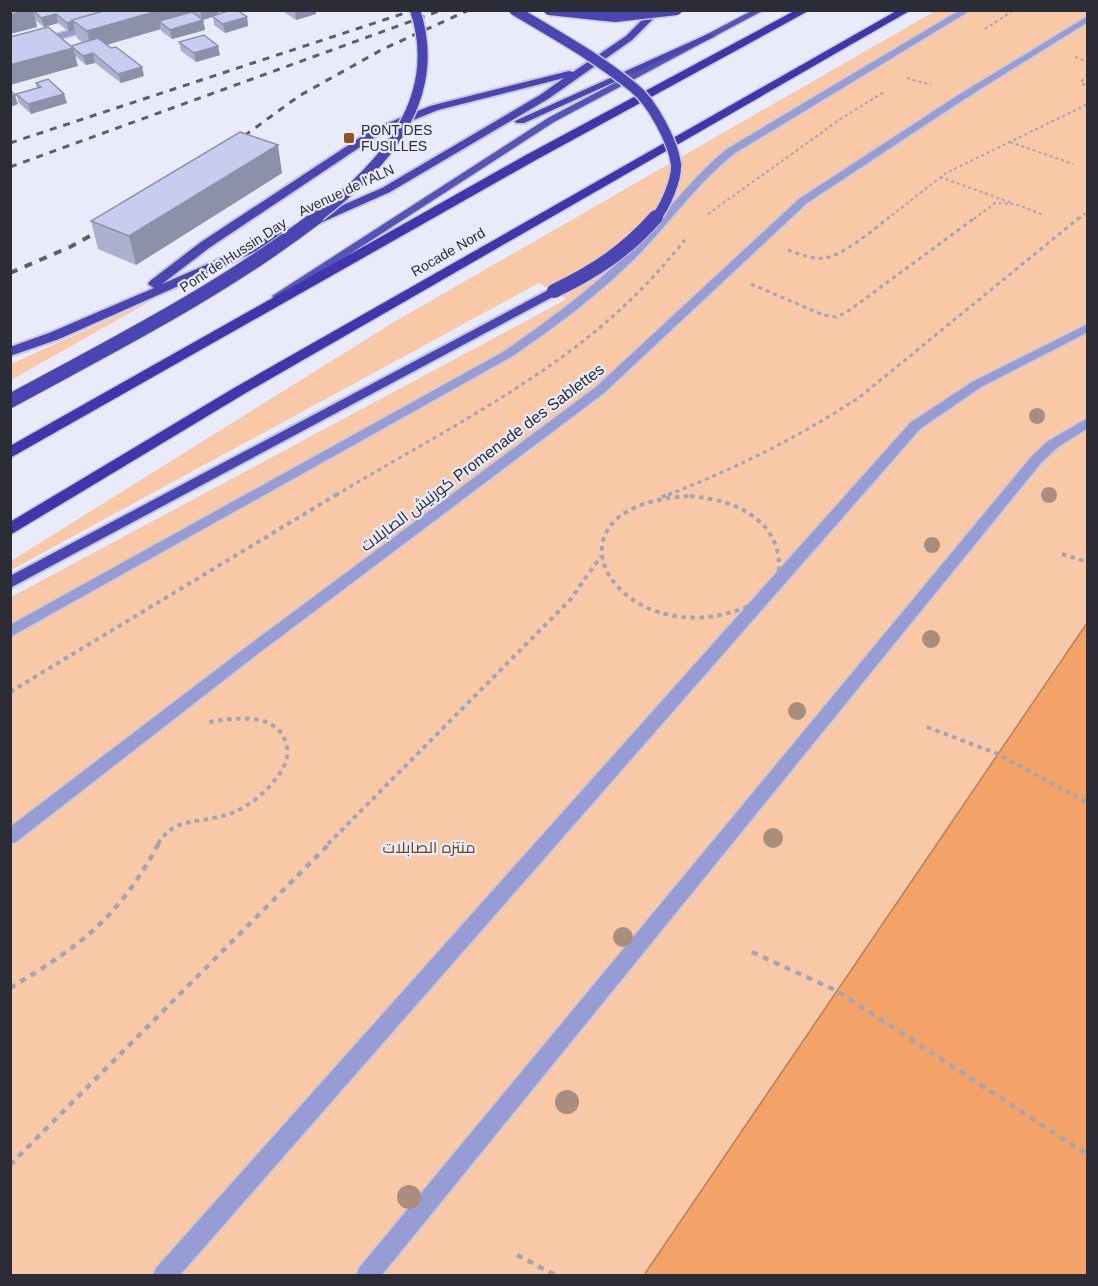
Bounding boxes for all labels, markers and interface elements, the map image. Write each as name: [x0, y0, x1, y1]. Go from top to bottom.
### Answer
place label: PONT DES FUSILLES: [361, 122, 432, 154]
marker: PONT DES FUSILLES: [342, 131, 356, 145]
street label: Avenue de l'ALN: [296, 161, 396, 219]
street label: Pont de Hussin Day: [177, 215, 289, 295]
street label: Rocade Nord: [408, 224, 488, 280]
street label: كورنيش الصابلات Promenade des Sablettes: [357, 360, 608, 556]
park label: منتزه الصابلات: [383, 839, 476, 857]

